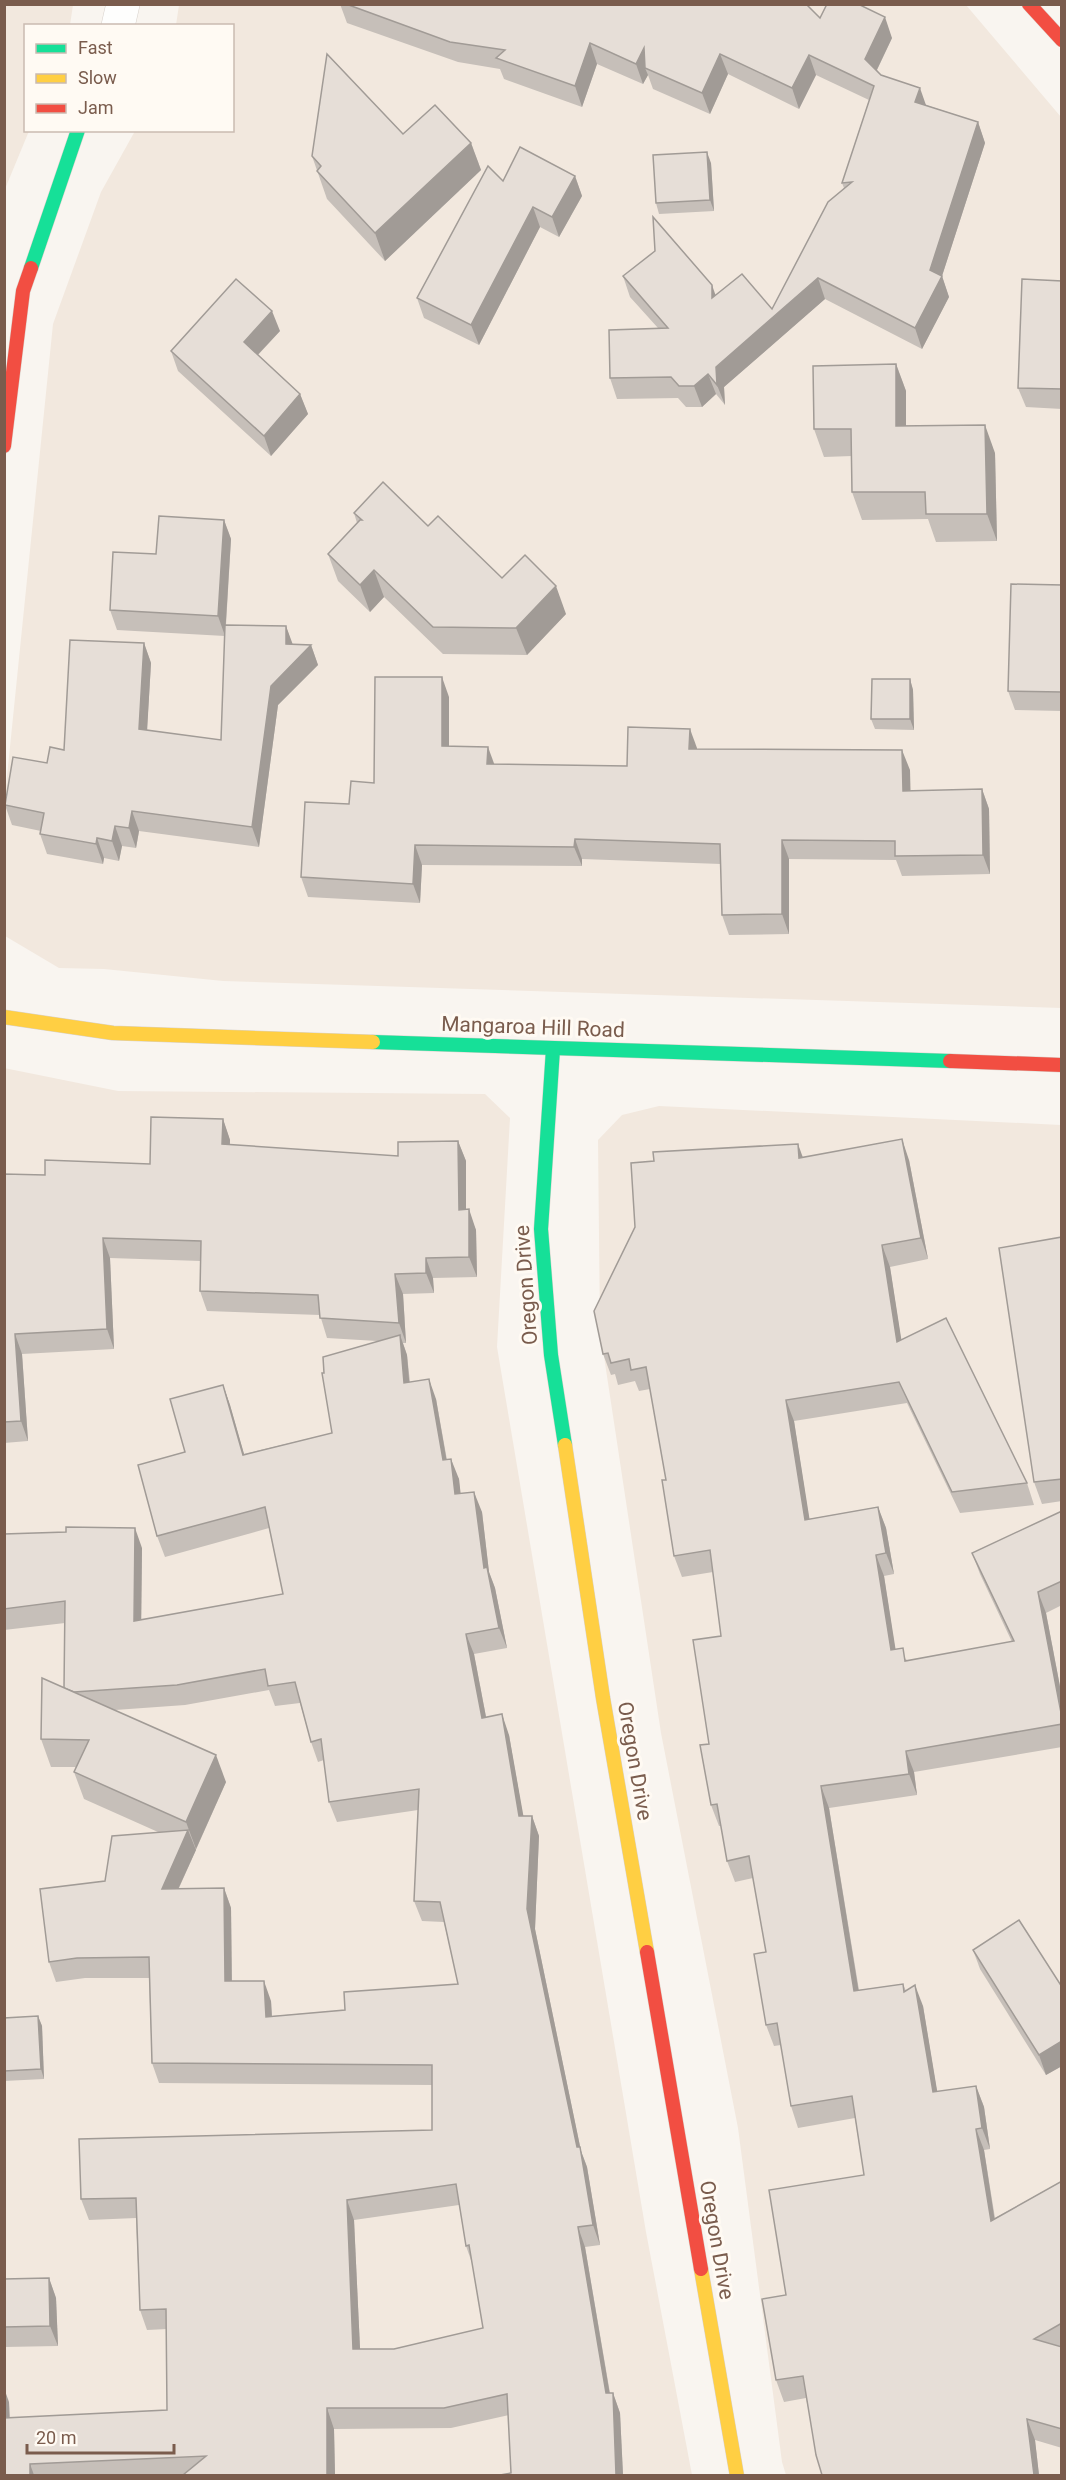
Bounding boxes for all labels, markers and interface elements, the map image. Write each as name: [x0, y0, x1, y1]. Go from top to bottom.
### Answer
legend: [24, 24, 234, 132]
text: Fast: [78, 37, 113, 58]
text: Slow: [78, 67, 117, 88]
text: Jam: [78, 97, 114, 118]
street label: Mangaroa Hill Road: [441, 1012, 625, 1042]
street label: Oregon Drive: [510, 1224, 542, 1346]
street label: Oregon Drive: [613, 1700, 657, 1822]
street label: Oregon Drive: [695, 2179, 739, 2301]
scale bar: [27, 2417, 174, 2455]
text: 20 m: [36, 2427, 76, 2448]

